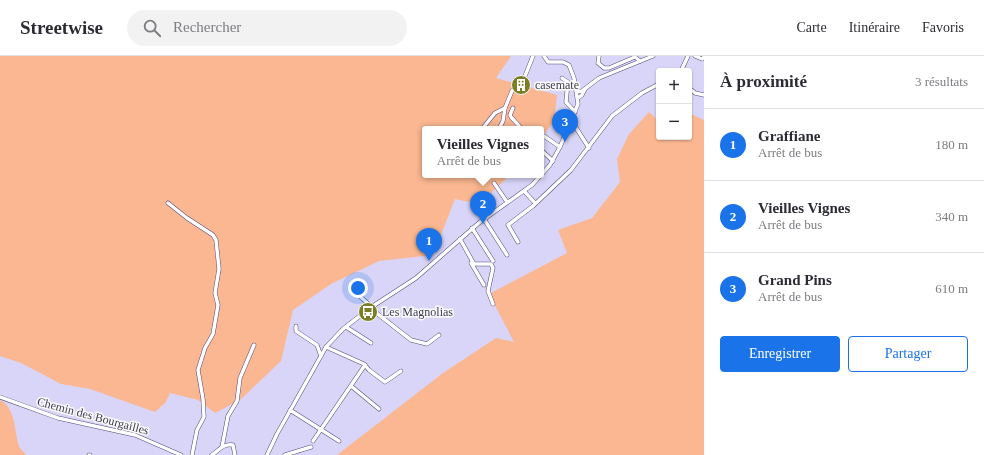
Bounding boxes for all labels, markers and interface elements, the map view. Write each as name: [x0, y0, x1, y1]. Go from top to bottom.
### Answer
search box: [127, 10, 407, 46]
text: Streetwise: [20, 17, 103, 38]
icon: search: [141, 17, 163, 39]
text: Rechercher: [173, 19, 241, 35]
text: Carte: [796, 20, 827, 35]
text: Itinéraire: [849, 20, 900, 35]
text: Favoris: [922, 20, 964, 35]
map controls: [656, 68, 692, 140]
button: +: [656, 68, 692, 104]
text: À proximité: [720, 72, 807, 91]
building icon: casemate: [510, 74, 532, 96]
text: 3 résultats: [915, 74, 968, 89]
place label: casemate: [535, 78, 579, 92]
button: −: [656, 104, 692, 140]
pin: 3: [552, 109, 578, 142]
popup: [422, 126, 544, 178]
text: Graffiane: [758, 128, 820, 144]
text: Vieilles Vignes: [437, 136, 529, 152]
text: 1: [730, 137, 736, 152]
text: 180 m: [935, 137, 968, 152]
text: Arrêt de bus: [758, 145, 822, 160]
text: Arrêt de bus: [437, 153, 501, 168]
pin: 2: [470, 191, 496, 224]
text: Vieilles Vignes: [758, 200, 850, 216]
text: 2: [730, 209, 736, 224]
text: 340 m: [935, 209, 968, 224]
text: Arrêt de bus: [758, 217, 822, 232]
pin: 1: [416, 228, 442, 261]
text: Grand Pins: [758, 272, 832, 288]
your location: [348, 278, 368, 298]
text: 3: [730, 281, 736, 296]
text: 610 m: [935, 281, 968, 296]
text: Arrêt de bus: [758, 289, 822, 304]
bus stop icon: Les Magnolias: [357, 301, 379, 323]
place label: Les Magnolias: [382, 305, 453, 319]
button: Enregistrer: [720, 336, 840, 372]
button: Partager: [848, 336, 968, 372]
street label: Chemin des Bourgailles: [36, 394, 151, 438]

